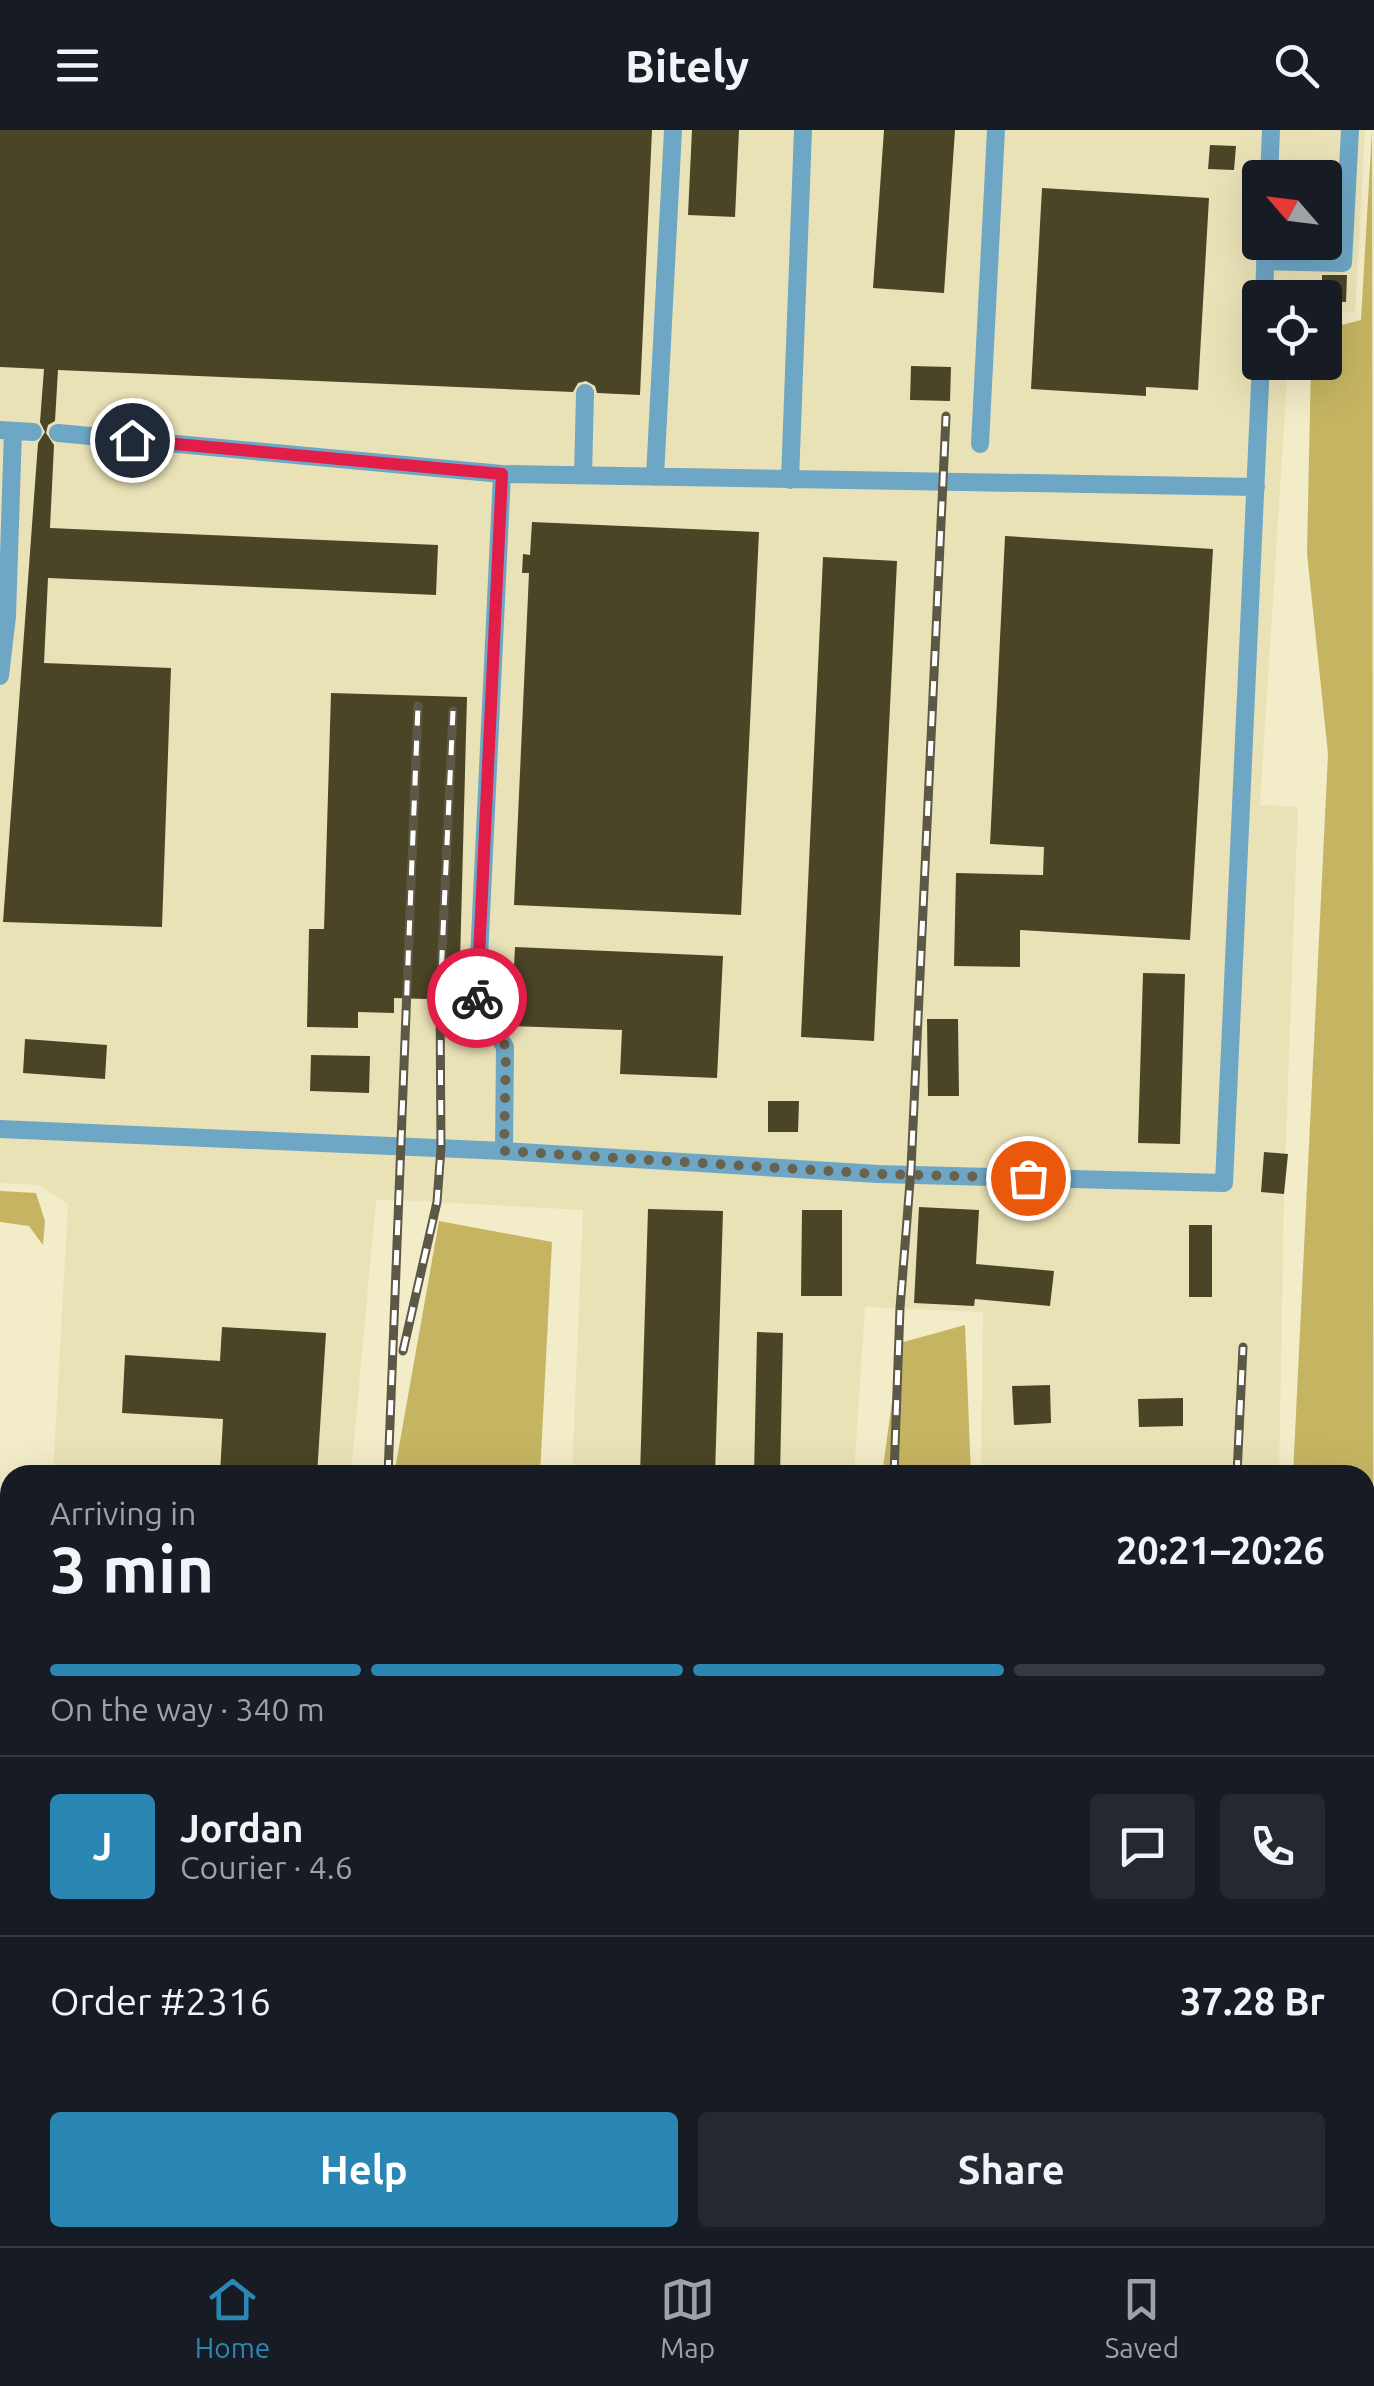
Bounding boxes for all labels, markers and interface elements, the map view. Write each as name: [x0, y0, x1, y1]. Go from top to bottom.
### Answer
icon: menu: [50, 38, 105, 93]
icon: search: [1269, 38, 1324, 93]
text: Bitely: [625, 40, 749, 91]
north arrow: [1242, 160, 1342, 260]
map controls: [1242, 160, 1342, 380]
button: locate: [1242, 280, 1342, 380]
pin: [90, 398, 175, 483]
icon: home: [105, 413, 160, 468]
courier: [427, 948, 527, 1048]
icon: bike: [450, 971, 505, 1026]
pin: [986, 1136, 1071, 1221]
icon: bag: [1001, 1151, 1056, 1206]
text: Arriving in: [50, 1495, 196, 1531]
text: 20:21–20:26: [1116, 1529, 1325, 1571]
text: 3 min: [50, 1532, 214, 1605]
text: On the way · 340 m: [50, 1691, 325, 1727]
button: chat: [1090, 1794, 1195, 1899]
button: phone: [1220, 1794, 1325, 1899]
text: Jordan: [180, 1807, 304, 1849]
text: J: [93, 1825, 112, 1867]
text: Courier · 4.6: [180, 1849, 353, 1885]
text: Order #2316: [50, 1980, 271, 2022]
text: 37.28 Br: [1180, 1980, 1325, 2022]
button: Help: [50, 2112, 678, 2227]
button: Share: [698, 2112, 1325, 2227]
tab: Home: [195, 2272, 270, 2363]
tab: Map: [660, 2272, 715, 2363]
tab: Saved: [1105, 2272, 1179, 2363]

